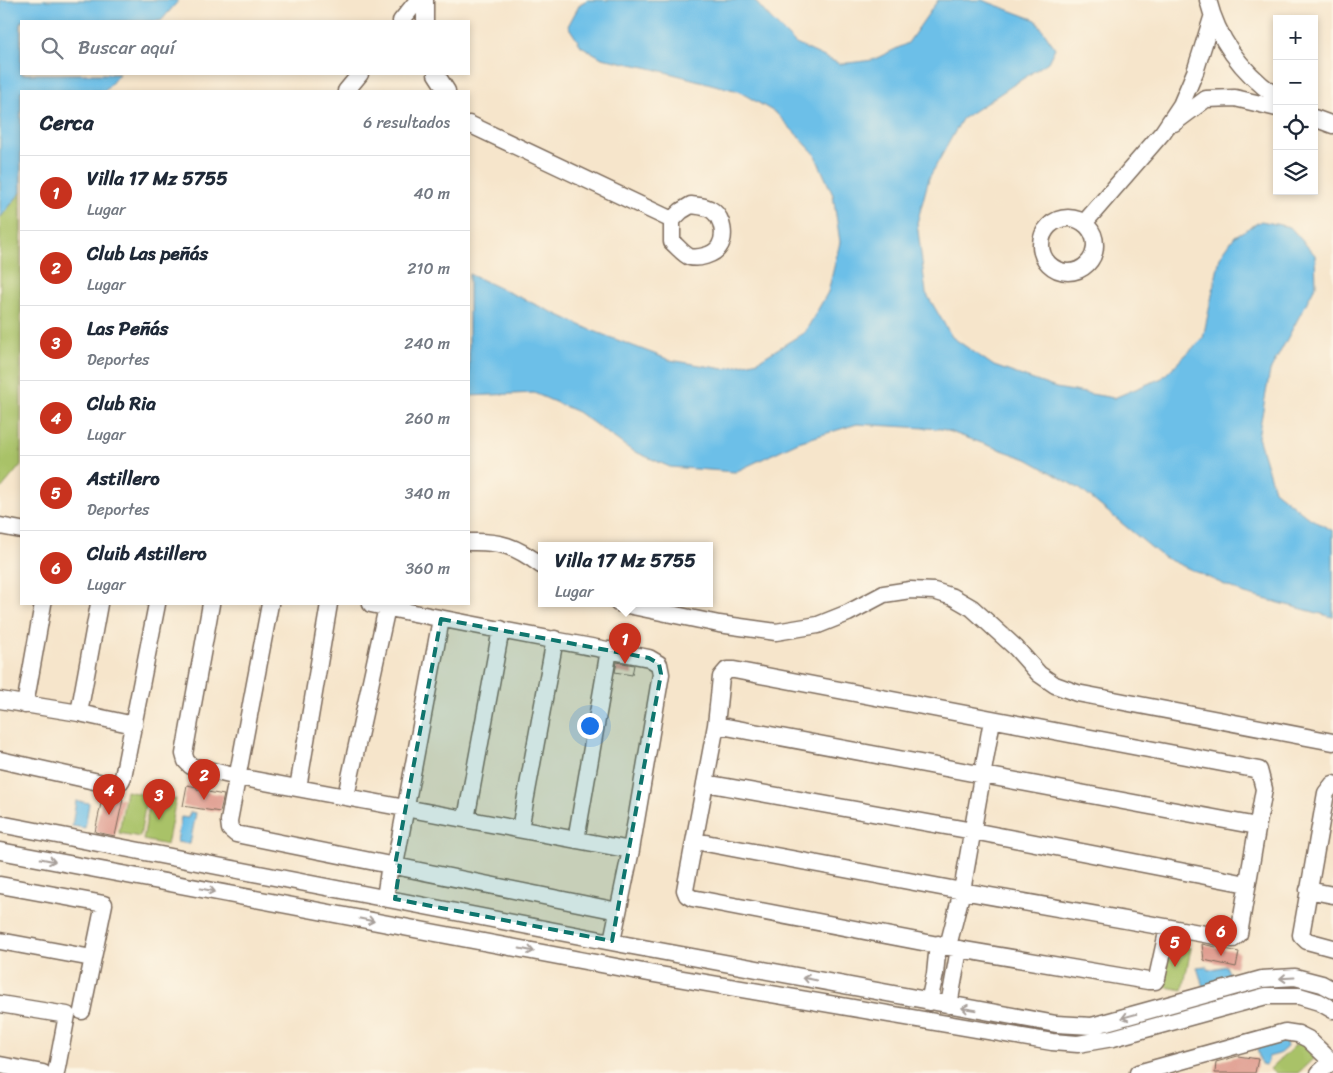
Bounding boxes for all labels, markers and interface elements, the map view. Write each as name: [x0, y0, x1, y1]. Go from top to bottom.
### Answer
map controls: [1273, 15, 1318, 195]
button: +: [1273, 15, 1318, 60]
search box: [20, 20, 470, 75]
text: Buscar aquí: [78, 31, 175, 64]
icon: search: [38, 34, 66, 62]
button: −: [1273, 60, 1318, 105]
text: Cerca: [40, 104, 94, 142]
button: locate: [1273, 105, 1318, 150]
text: 6 resultados: [363, 108, 450, 137]
button: layers: [1273, 150, 1318, 195]
text: Villa 17 Mz 5755: [87, 162, 228, 195]
text: 1: [53, 179, 59, 208]
text: 40 m: [413, 179, 450, 208]
text: Lugar: [87, 195, 126, 224]
text: Club Las peñás: [87, 237, 208, 270]
text: 2: [51, 254, 61, 283]
text: 210 m: [407, 254, 450, 283]
text: Lugar: [87, 270, 126, 299]
text: Las Peñás: [87, 312, 168, 345]
text: 3: [52, 329, 60, 358]
text: 240 m: [404, 329, 450, 358]
text: Deportes: [87, 345, 149, 374]
text: Club Ria: [87, 387, 156, 420]
text: 4: [51, 404, 61, 433]
text: 260 m: [405, 404, 450, 433]
text: Lugar: [87, 420, 126, 449]
text: Astillero: [87, 462, 160, 495]
text: 5: [51, 479, 61, 508]
text: 340 m: [405, 479, 450, 508]
text: Deportes: [87, 495, 149, 524]
text: Cluib Astillero: [87, 537, 207, 570]
popup: [538, 542, 713, 607]
text: Villa 17 Mz 5755: [555, 544, 696, 577]
text: 6: [51, 554, 61, 583]
text: 360 m: [406, 554, 450, 583]
text: Lugar: [87, 570, 126, 599]
text: Lugar: [555, 577, 594, 606]
pin: 1: [609, 623, 641, 664]
your location: [577, 713, 603, 739]
pin: 2: [188, 759, 220, 800]
pin: 4: [93, 774, 125, 815]
pin: 3: [143, 779, 175, 820]
one-way arrow: [40, 856, 56, 866]
one-way arrow: [199, 886, 215, 896]
pin: 6: [1205, 915, 1237, 956]
one-way arrow: [359, 916, 375, 926]
pin: 5: [1159, 926, 1191, 967]
one-way arrow: [519, 946, 535, 956]
one-way arrow: [1279, 973, 1295, 982]
one-way arrow: [802, 974, 818, 984]
one-way arrow: [962, 1003, 978, 1013]
one-way arrow: [1122, 1011, 1138, 1021]

